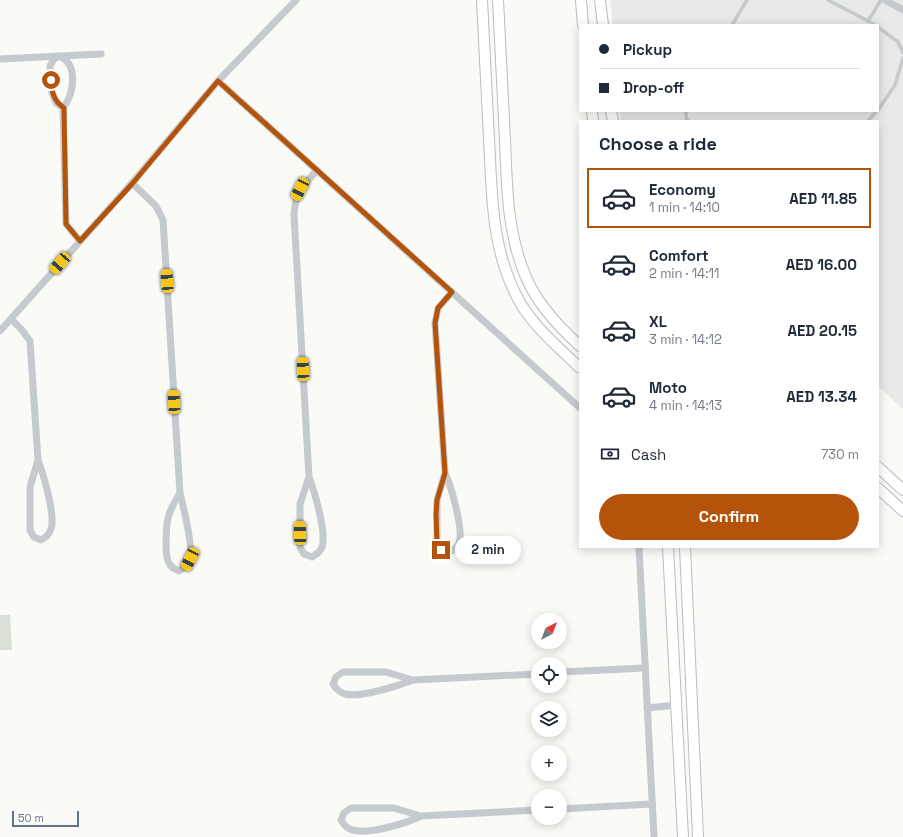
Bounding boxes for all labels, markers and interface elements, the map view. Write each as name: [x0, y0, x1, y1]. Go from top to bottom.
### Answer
text: Pickup: [623, 40, 672, 59]
route start: [42, 71, 60, 89]
text: Drop-off: [623, 78, 684, 97]
text: Choose a ride: [599, 132, 717, 155]
car: [289, 176, 311, 202]
icon: car: [601, 180, 637, 216]
text: Economy: [649, 180, 716, 199]
text: AED 11.85: [789, 189, 857, 208]
text: 1 min · 14:10: [649, 199, 720, 216]
icon: car: [601, 246, 637, 282]
text: Comfort: [649, 246, 709, 265]
car: [48, 250, 72, 276]
text: AED 16.00: [786, 255, 857, 274]
text: 2 min · 14:11: [649, 265, 719, 282]
car: [160, 269, 174, 293]
icon: car: [601, 312, 637, 348]
text: XL: [649, 312, 667, 331]
text: AED 20.15: [787, 321, 857, 340]
text: 3 min · 14:12: [649, 331, 722, 348]
car: [296, 357, 310, 381]
icon: car: [601, 378, 637, 414]
text: Moto: [649, 378, 687, 397]
text: AED 13.34: [786, 387, 857, 406]
car: [167, 390, 181, 414]
text: 4 min · 14:13: [649, 397, 722, 414]
icon: cash: [599, 443, 621, 465]
text: Cash: [631, 445, 666, 464]
text: 730 m: [821, 446, 859, 463]
button: Confirm: [599, 494, 859, 540]
car: [294, 521, 306, 545]
callout: 2 min: [455, 536, 521, 564]
route end: [432, 541, 450, 559]
text: 2 min: [471, 541, 505, 558]
car: [179, 546, 201, 572]
north arrow: [531, 613, 567, 649]
map controls: [531, 613, 567, 825]
button: locate: [531, 657, 567, 693]
button: layers: [531, 701, 567, 737]
button: +: [531, 745, 567, 781]
button: −: [531, 789, 567, 825]
scale bar: [12, 809, 79, 828]
text: 50 m: [18, 811, 44, 825]

